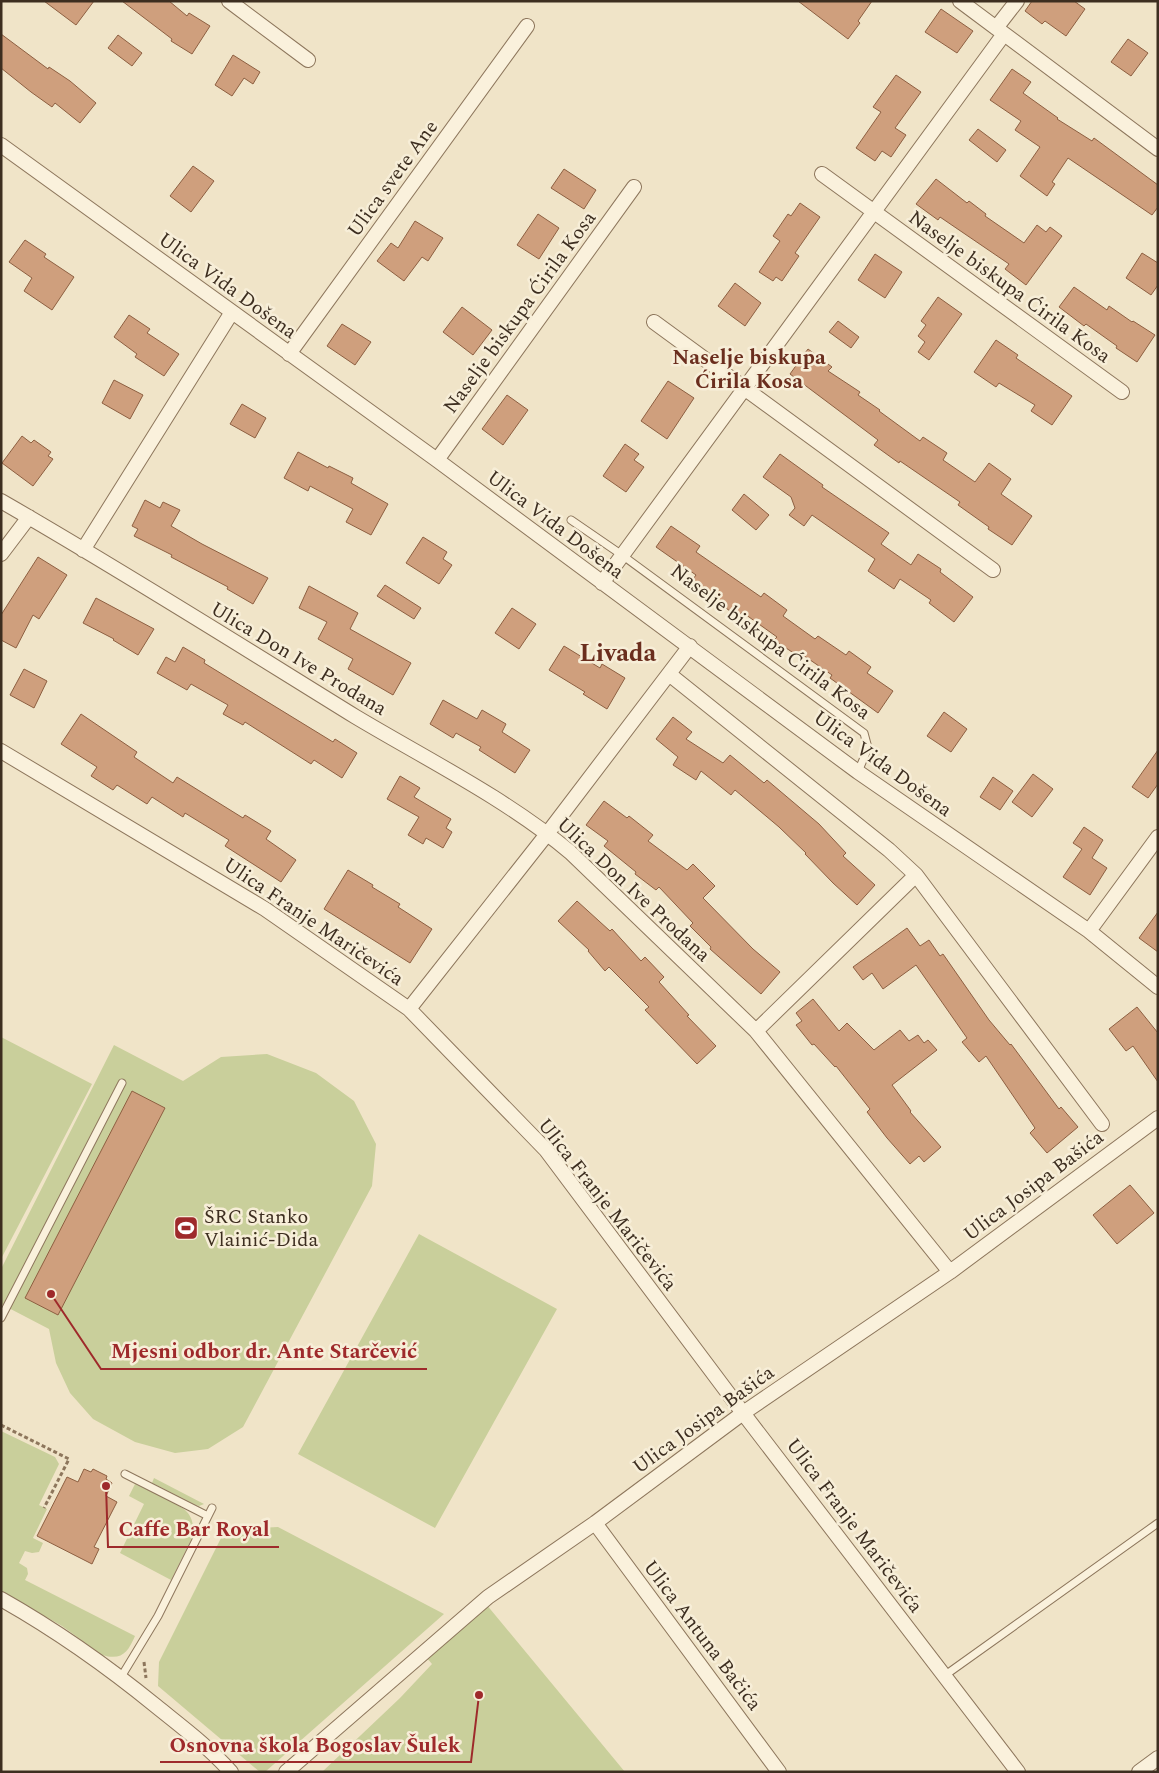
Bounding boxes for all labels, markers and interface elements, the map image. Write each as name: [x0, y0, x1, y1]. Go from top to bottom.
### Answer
street label: Ulica svete Ane: [340, 114, 446, 243]
street label: Naselje biskupa Ćirila Kosa: [902, 203, 1117, 371]
street label: Naselje biskupa Ćirila Kosa: [436, 205, 604, 420]
street label: Ulica Vida Došena: [152, 225, 303, 347]
district label: Naselje biskupa Ćirila Kosa: [672, 342, 826, 398]
street label: Ulica Vida Došena: [480, 463, 631, 587]
street label: Naselje biskupa Ćirila Kosa: [664, 556, 877, 727]
street label: Ulica Don Ive Prodana: [205, 594, 393, 724]
district label: Livada: [580, 635, 657, 673]
street label: Ulica Vida Došena: [807, 703, 958, 825]
street label: Ulica Don Ive Prodana: [550, 810, 717, 969]
street label: Ulica Franje Maričevića: [217, 850, 410, 994]
street label: Ulica Franje Maričevića: [530, 1112, 684, 1298]
street label: Ulica Josipa Bašića: [957, 1123, 1110, 1249]
place label: ŠRC Stanko Vlainić-Dida: [204, 1202, 319, 1255]
sports icon: ŠRC Stanko Vlainić-Dida: [173, 1215, 199, 1241]
callout: Mjesni odbor dr. Ante Starčević: [101, 1333, 427, 1369]
text: Mjesni odbor dr. Ante Starčević: [111, 1336, 417, 1368]
street label: Ulica Josipa Bašića: [626, 1358, 781, 1482]
street label: Ulica Franje Maričevića: [778, 1432, 930, 1620]
callout: Caffe Bar Royal: [108, 1511, 279, 1547]
text: Caffe Bar Royal: [118, 1514, 270, 1546]
street label: Ulica Antuna Bačića: [635, 1554, 769, 1717]
callout: Osnovna škola Bogoslav Šulek: [160, 1726, 471, 1762]
text: Osnovna škola Bogoslav Šulek: [170, 1730, 461, 1762]

